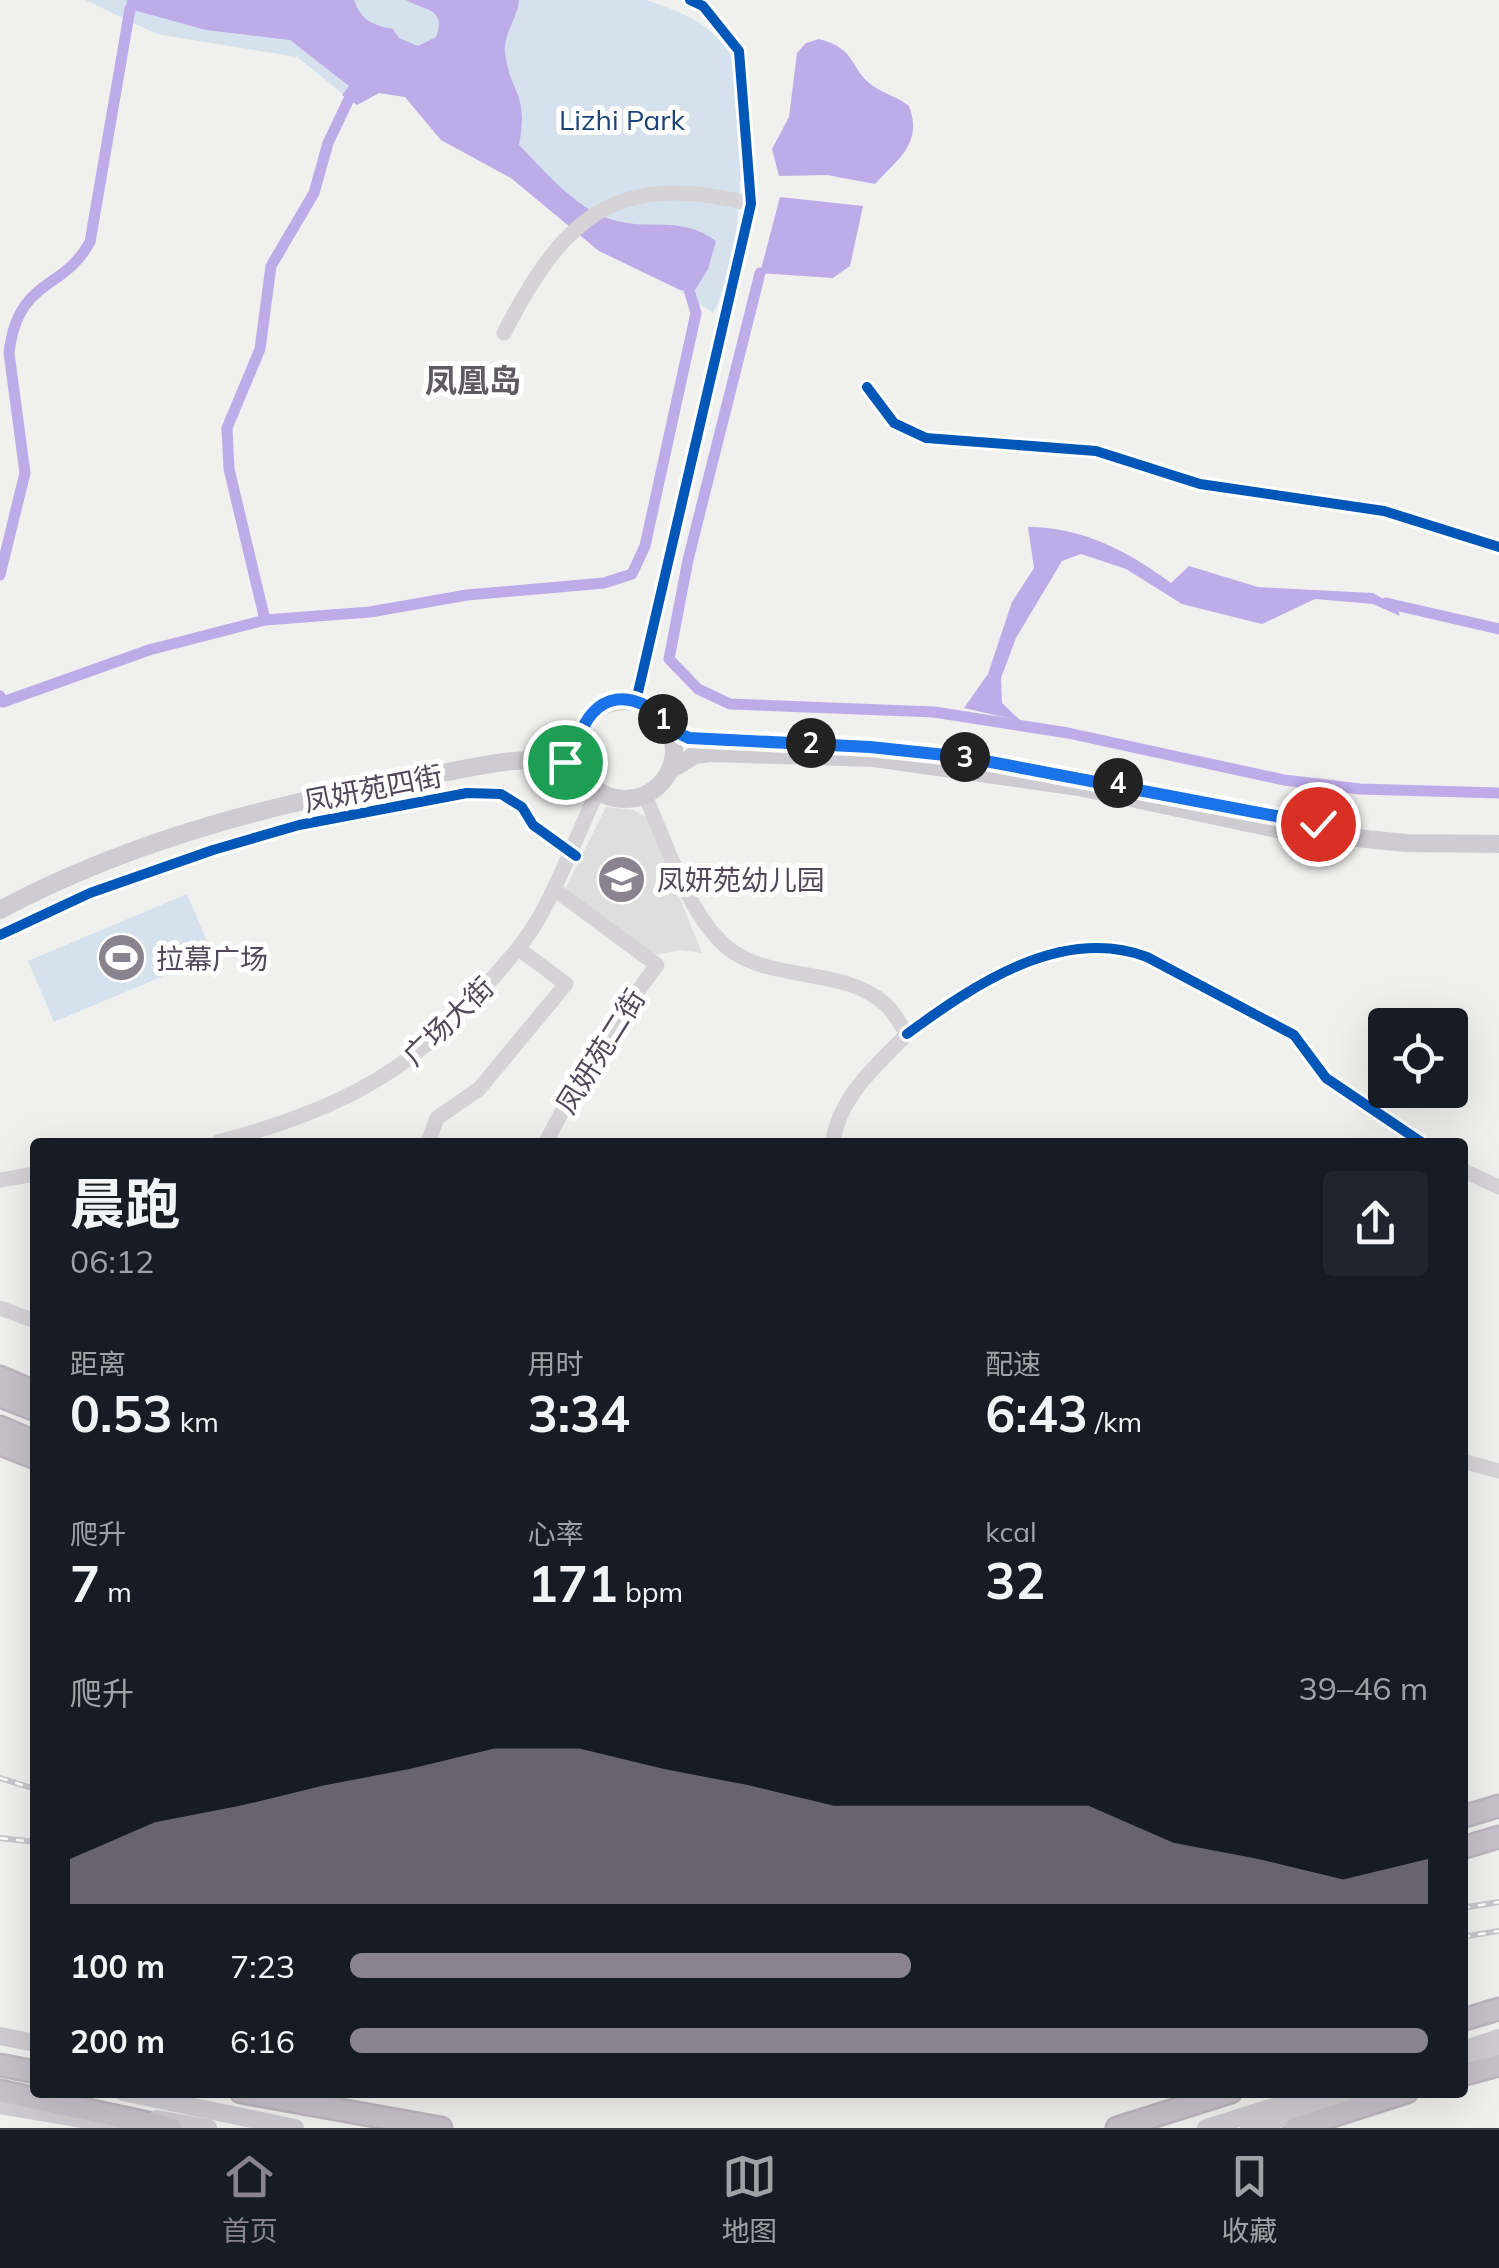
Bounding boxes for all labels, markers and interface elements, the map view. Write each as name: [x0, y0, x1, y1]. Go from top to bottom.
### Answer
park label: Lizhi Park: [559, 102, 685, 137]
district label: 凤凰岛: [425, 360, 521, 400]
pin: 1: [638, 694, 688, 744]
text: 1: [655, 701, 671, 736]
pin: 2: [786, 718, 836, 768]
pin: [523, 720, 608, 805]
text: 2: [803, 725, 819, 760]
pin: 3: [940, 732, 990, 782]
icon: arrive: [538, 735, 593, 790]
text: 3: [957, 739, 973, 774]
street label: 凤妍苑四街: [301, 757, 445, 819]
pin: 4: [1093, 758, 1143, 808]
text: 4: [1110, 765, 1126, 800]
pin: [1276, 782, 1361, 867]
icon: check: [1291, 797, 1346, 852]
school or university icon: 凤妍苑幼儿园: [596, 853, 648, 905]
place label: 凤妍苑幼儿园: [657, 862, 825, 897]
sports icon: 拉幕广场: [95, 932, 147, 984]
place label: 拉幕广场: [156, 941, 268, 976]
street label: 广场大街: [396, 970, 500, 1072]
street label: 凤妍苑二街: [548, 982, 652, 1120]
map controls: [1368, 1008, 1468, 1108]
button: locate: [1368, 1008, 1468, 1108]
text: 晨跑: [70, 1169, 180, 1238]
button: share: [1323, 1171, 1428, 1276]
text: 06:12: [70, 1241, 154, 1281]
text: 距离: [70, 1346, 126, 1381]
text: 用时: [528, 1346, 584, 1381]
text: 配速: [985, 1346, 1041, 1381]
text: 0.53: [70, 1382, 172, 1445]
text: 3:34: [528, 1382, 630, 1445]
text: 6:43: [985, 1382, 1088, 1445]
text: km: [172, 1404, 219, 1439]
text: /km: [1088, 1404, 1142, 1439]
text: kcal: [985, 1514, 1037, 1549]
text: 爬升: [70, 1516, 126, 1551]
text: 心率: [528, 1516, 584, 1551]
text: 32: [985, 1549, 1045, 1612]
text: 7: [70, 1552, 100, 1615]
text: 171: [528, 1552, 618, 1615]
text: m: [100, 1574, 132, 1609]
text: bpm: [618, 1574, 683, 1609]
text: 39–46 m: [1299, 1668, 1428, 1708]
text: 爬升: [70, 1673, 134, 1713]
text: 100 m: [70, 1946, 165, 1986]
text: 7:23: [230, 1946, 295, 1986]
text: 200 m: [70, 2021, 165, 2061]
text: 6:16: [230, 2021, 295, 2061]
tab: 首页: [222, 2149, 278, 2249]
tab: 地图: [721, 2149, 777, 2249]
tab: 收藏: [1221, 2149, 1277, 2249]

